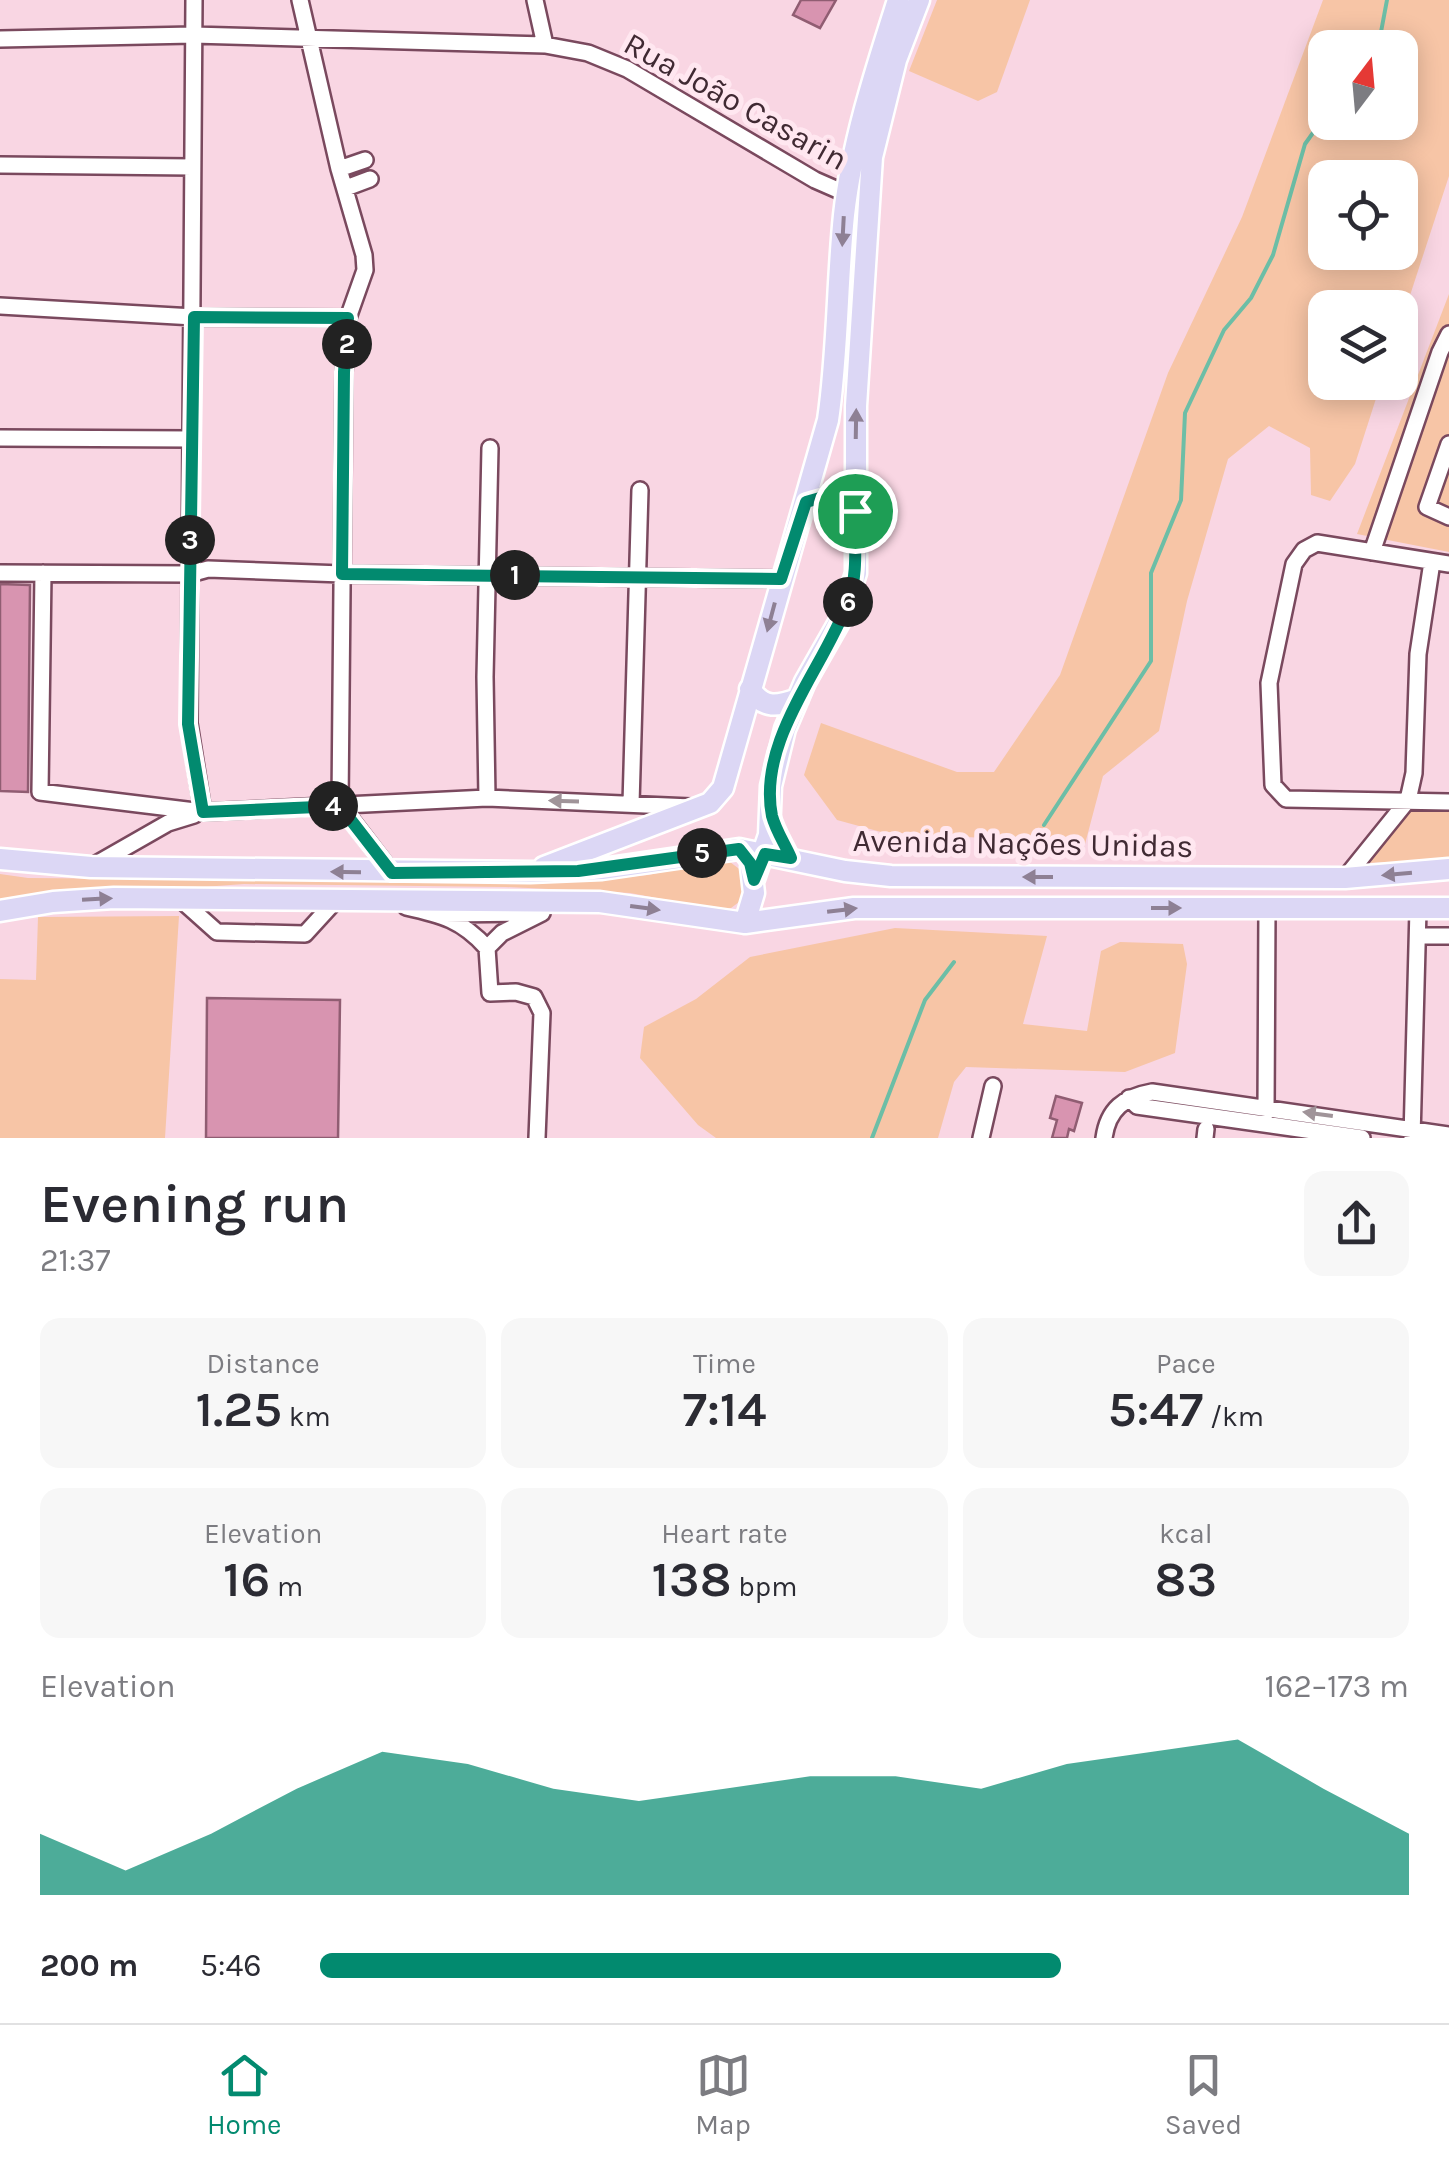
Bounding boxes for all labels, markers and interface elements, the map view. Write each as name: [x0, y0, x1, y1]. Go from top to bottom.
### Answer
street label: Rua João Casarin: [618, 25, 854, 178]
north arrow: [1308, 30, 1418, 140]
map controls: [1308, 30, 1418, 400]
button: locate: [1308, 160, 1418, 270]
one-way arrow: [835, 215, 851, 247]
button: layers: [1308, 290, 1418, 400]
pin: 2: [322, 319, 372, 369]
text: 2: [339, 327, 355, 360]
one-way arrow: [848, 408, 864, 440]
pin: [813, 469, 898, 554]
icon: arrive: [828, 484, 883, 539]
pin: 3: [165, 515, 215, 565]
text: 3: [181, 523, 199, 556]
pin: 1: [490, 550, 540, 600]
text: 1: [510, 558, 520, 591]
pin: 6: [823, 577, 873, 627]
text: 6: [840, 585, 857, 618]
one-way arrow: [762, 601, 778, 632]
pin: 4: [308, 781, 358, 831]
text: 4: [325, 789, 341, 822]
one-way arrow: [548, 793, 580, 809]
street label: Avenida Nações Unidas: [852, 822, 1194, 865]
pin: 5: [677, 828, 727, 878]
text: 5: [694, 836, 710, 869]
one-way arrow: [329, 863, 361, 879]
one-way arrow: [1381, 866, 1413, 882]
one-way arrow: [1021, 870, 1053, 886]
one-way arrow: [81, 891, 113, 907]
one-way arrow: [629, 900, 661, 916]
one-way arrow: [1151, 900, 1183, 916]
one-way arrow: [826, 902, 858, 918]
one-way arrow: [1302, 1106, 1334, 1122]
button: share: [1304, 1171, 1409, 1276]
text: Evening run: [40, 1172, 349, 1236]
text: 21:37: [40, 1242, 110, 1279]
text: Distance: [207, 1347, 320, 1380]
text: Time: [693, 1347, 756, 1380]
text: Pace: [1156, 1347, 1216, 1380]
text: 1.25: [196, 1380, 282, 1439]
text: 7:14: [682, 1380, 767, 1439]
text: 5:47: [1108, 1380, 1203, 1439]
text: km: [282, 1400, 331, 1433]
text: /km: [1203, 1400, 1264, 1433]
text: Elevation: [204, 1517, 322, 1550]
text: Heart rate: [661, 1517, 788, 1550]
text: kcal: [1159, 1517, 1213, 1550]
text: 16: [223, 1550, 270, 1609]
text: 138: [652, 1550, 732, 1609]
text: 83: [1155, 1550, 1217, 1609]
text: m: [270, 1570, 303, 1603]
text: bpm: [732, 1570, 797, 1603]
text: Elevation: [40, 1668, 175, 1705]
text: 162–173 m: [1264, 1668, 1409, 1705]
text: 200 m: [40, 1947, 138, 1984]
text: 5:46: [200, 1947, 262, 1984]
tab: Home: [207, 2048, 282, 2141]
tab: Map: [695, 2048, 751, 2141]
tab: Saved: [1165, 2048, 1242, 2141]

